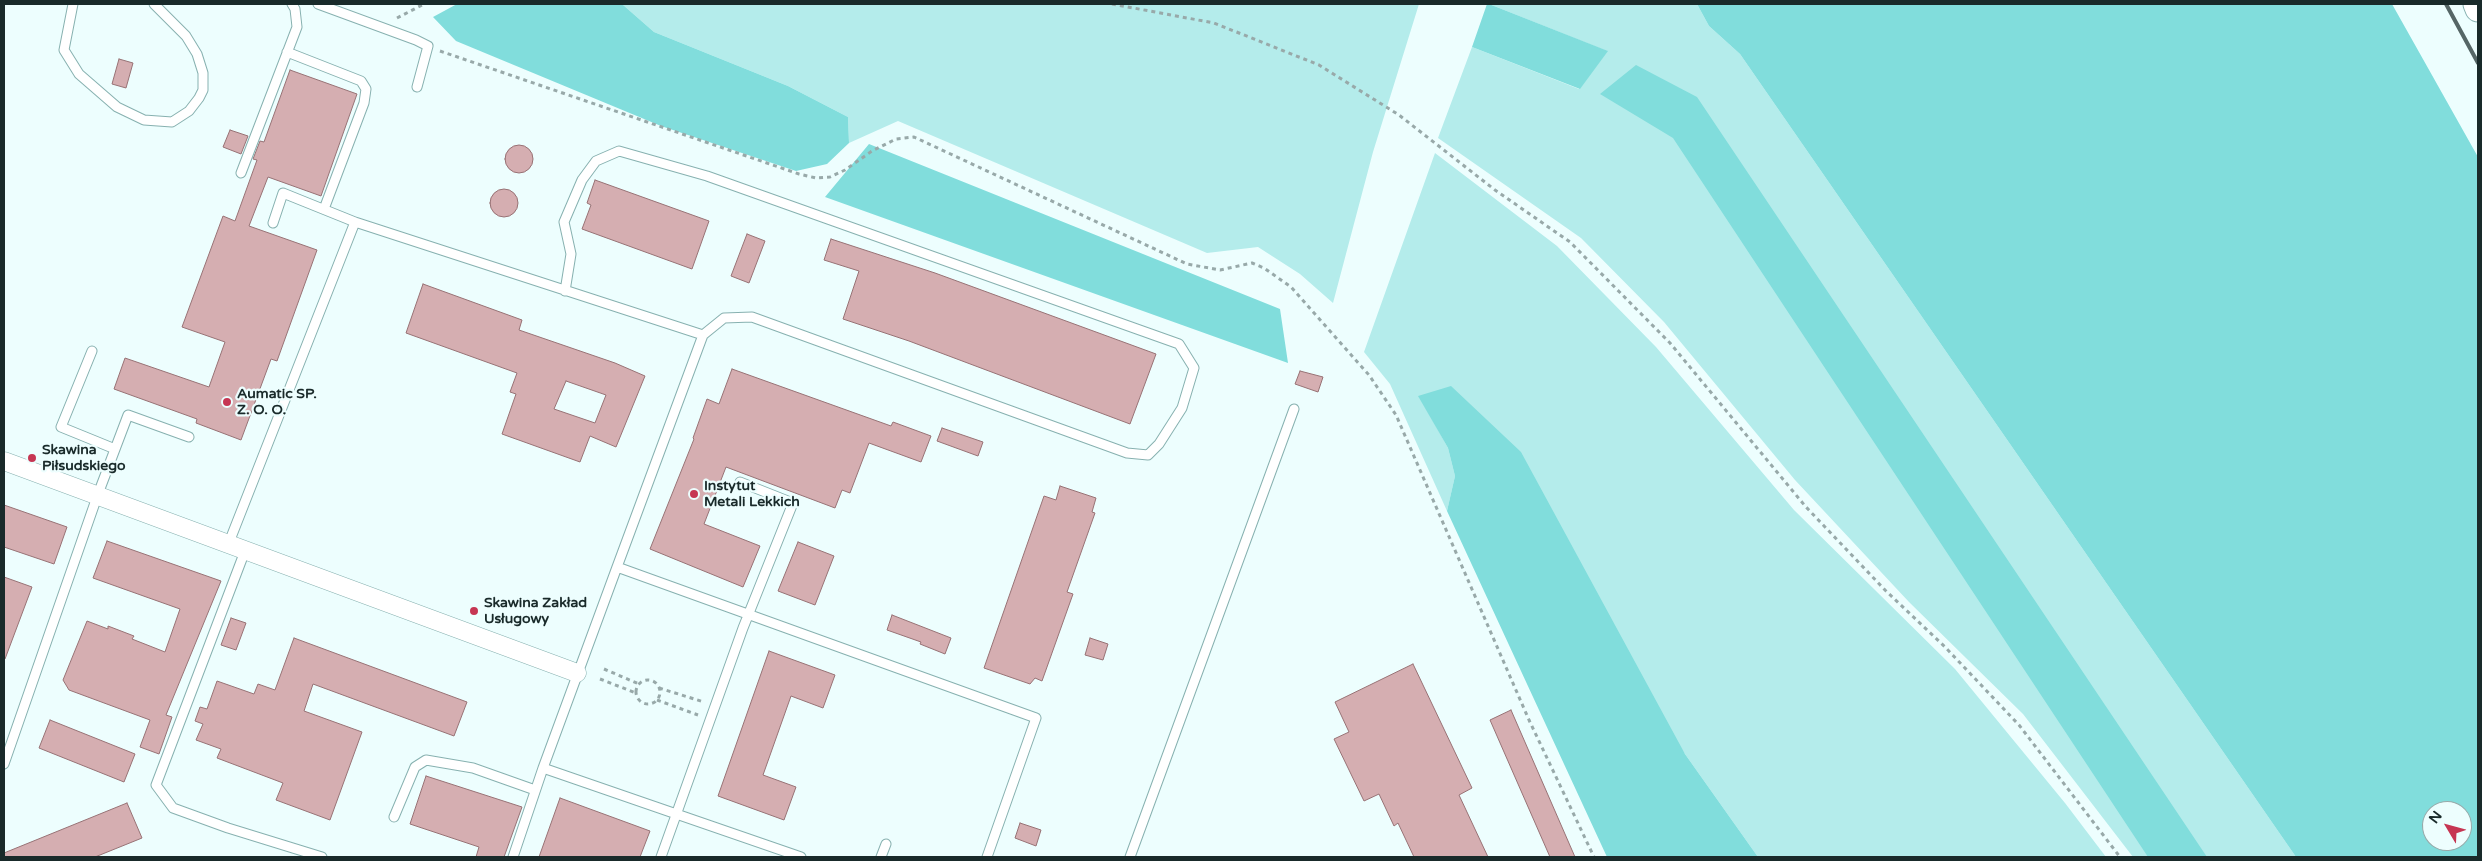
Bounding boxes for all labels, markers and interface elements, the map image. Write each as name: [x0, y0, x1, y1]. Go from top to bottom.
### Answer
place label: Aumatic SP. Z. O. O.: [237, 386, 317, 418]
marker: Aumatic SP. Z. O. O.: [221, 396, 233, 408]
place label: Skawina Piłsudskiego: [42, 442, 126, 474]
marker: Skawina Piłsudskiego: [26, 452, 38, 464]
place label: Instytut Metali Lekkich: [704, 478, 800, 511]
marker: Instytut Metali Lekkich: [688, 488, 700, 500]
place label: Skawina Zakład Usługowy: [484, 595, 587, 628]
marker: Skawina Zakład Usługowy: [468, 605, 480, 617]
north arrow: [2422, 801, 2472, 851]
text: N: [2425, 808, 2446, 827]

